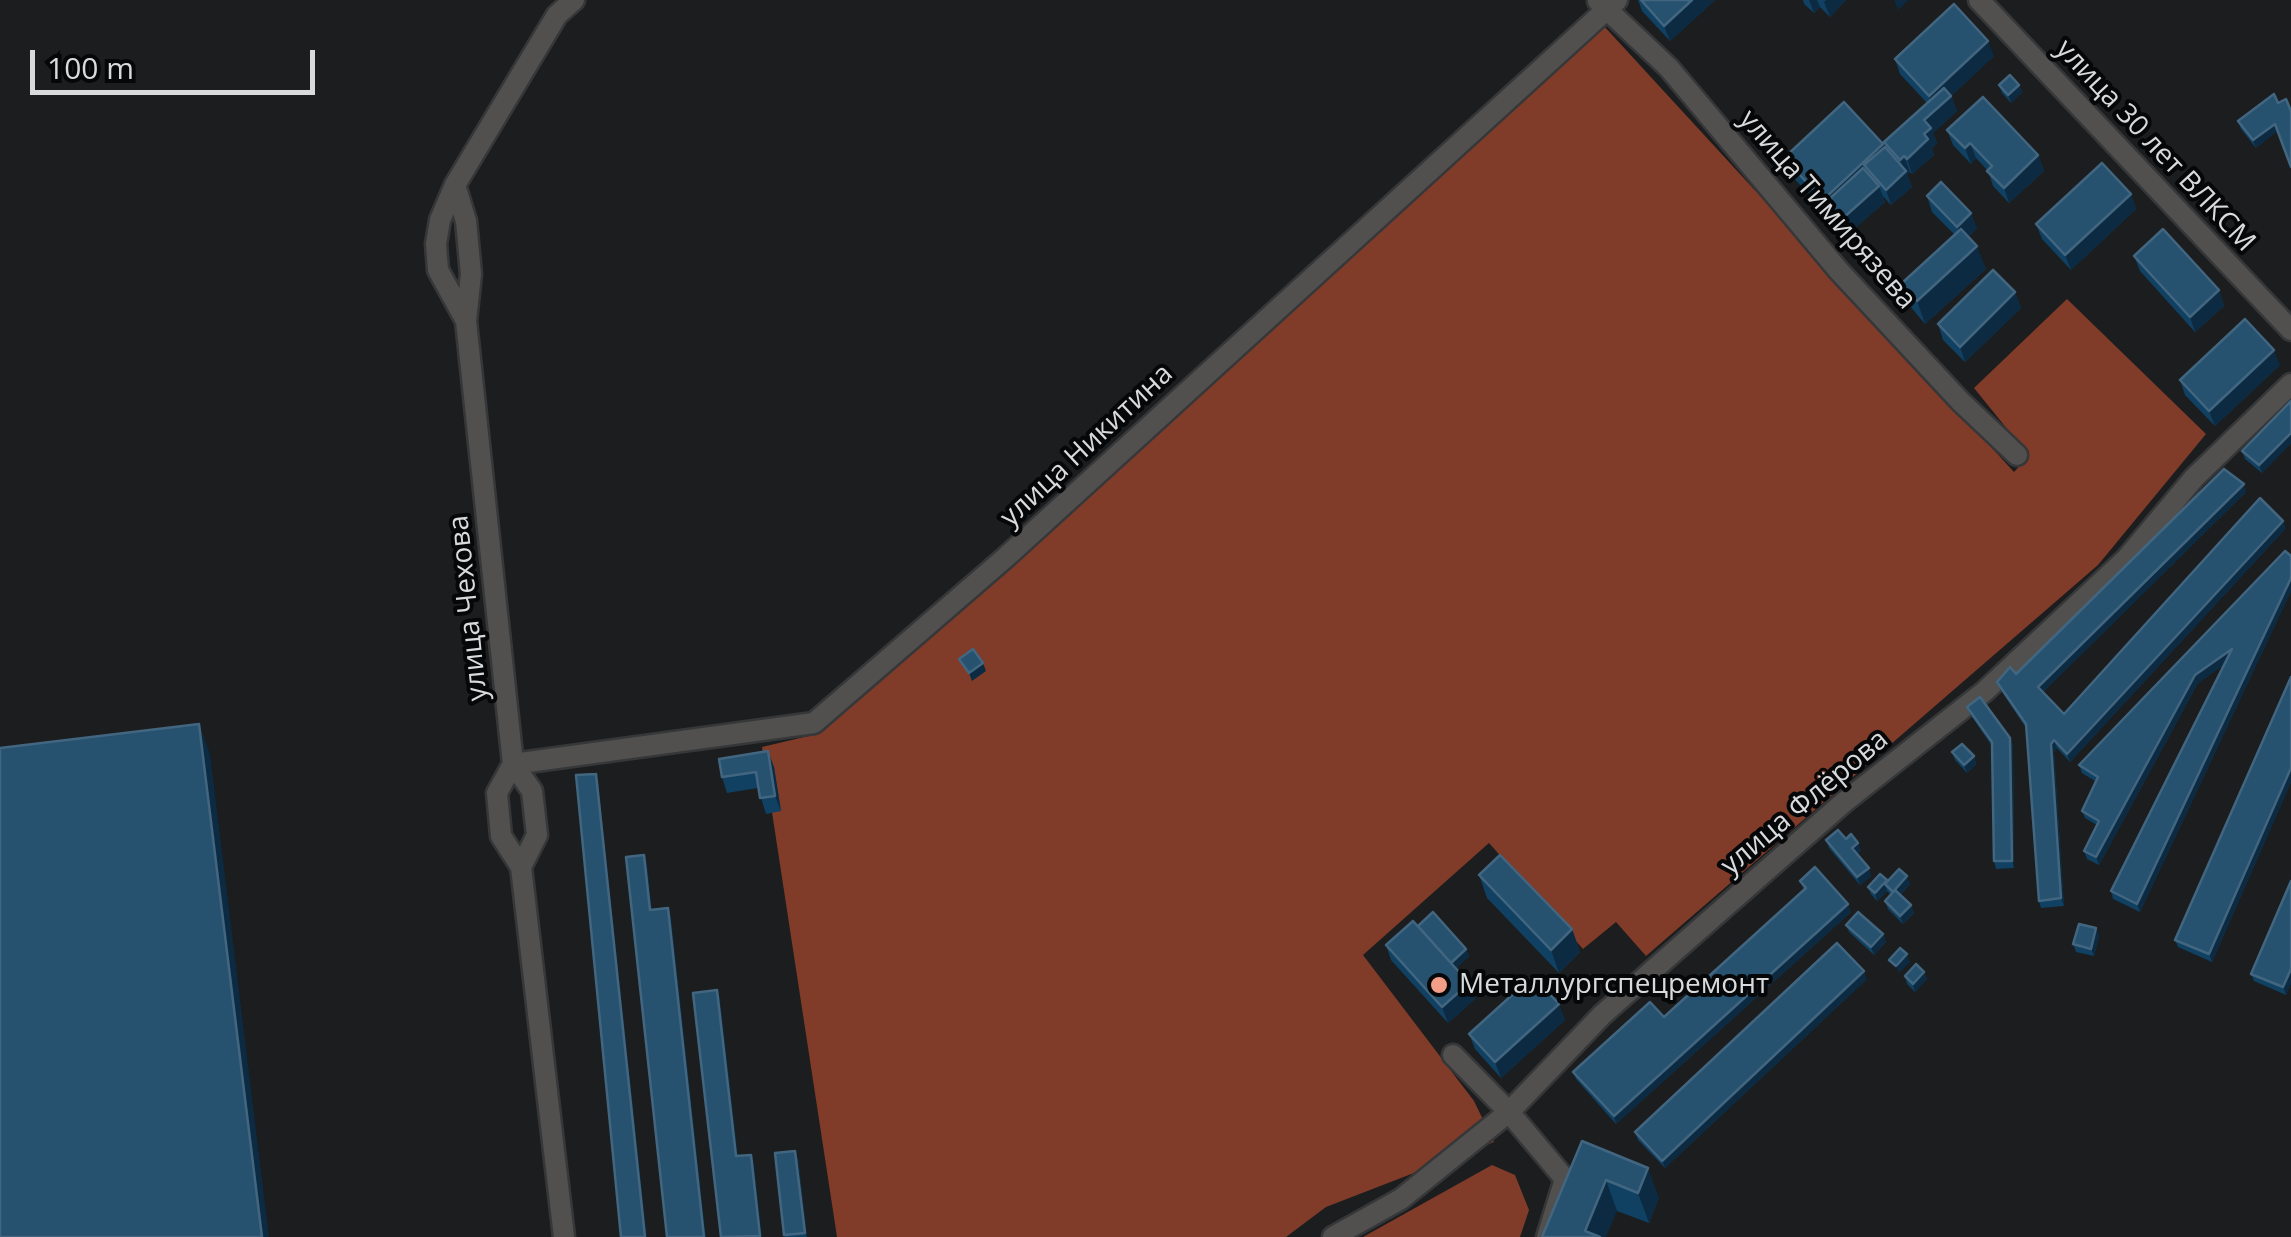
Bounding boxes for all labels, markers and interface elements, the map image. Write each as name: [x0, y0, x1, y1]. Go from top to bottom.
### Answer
scale bar: [35, 30, 320, 92]
street label: улица 30 лет ВЛКСМ: [2048, 33, 2262, 259]
text: 100 m: [47, 47, 134, 88]
street label: улица Тимирязева: [1731, 103, 1923, 317]
street label: улица Никитина: [994, 358, 1180, 534]
street label: улица Чехова: [443, 514, 495, 702]
street label: улица Флёрова: [1715, 723, 1895, 883]
place label: Металлургспецремонт: [1459, 968, 1769, 1002]
marker: Металлургспецремонт: [1428, 974, 1450, 996]

